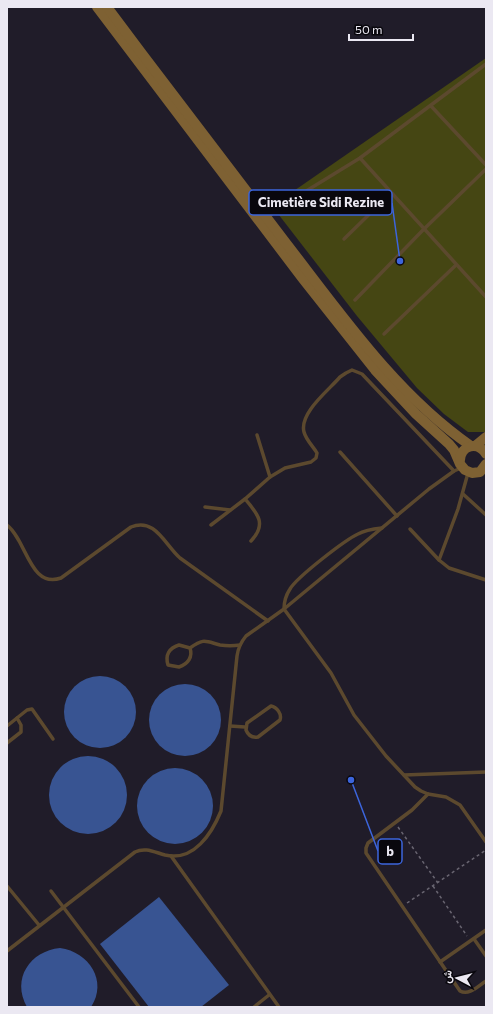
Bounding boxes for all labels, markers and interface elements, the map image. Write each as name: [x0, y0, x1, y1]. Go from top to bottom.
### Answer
scale bar: [349, 16, 413, 42]
text: 50 m: [355, 22, 383, 36]
callout: Cimetière Sidi Rezine: [249, 190, 392, 215]
text: Cimetière Sidi Rezine: [258, 194, 384, 210]
callout: b: [378, 839, 402, 864]
text: b: [386, 843, 394, 859]
north arrow: [437, 958, 477, 998]
text: ش: [439, 969, 455, 984]

